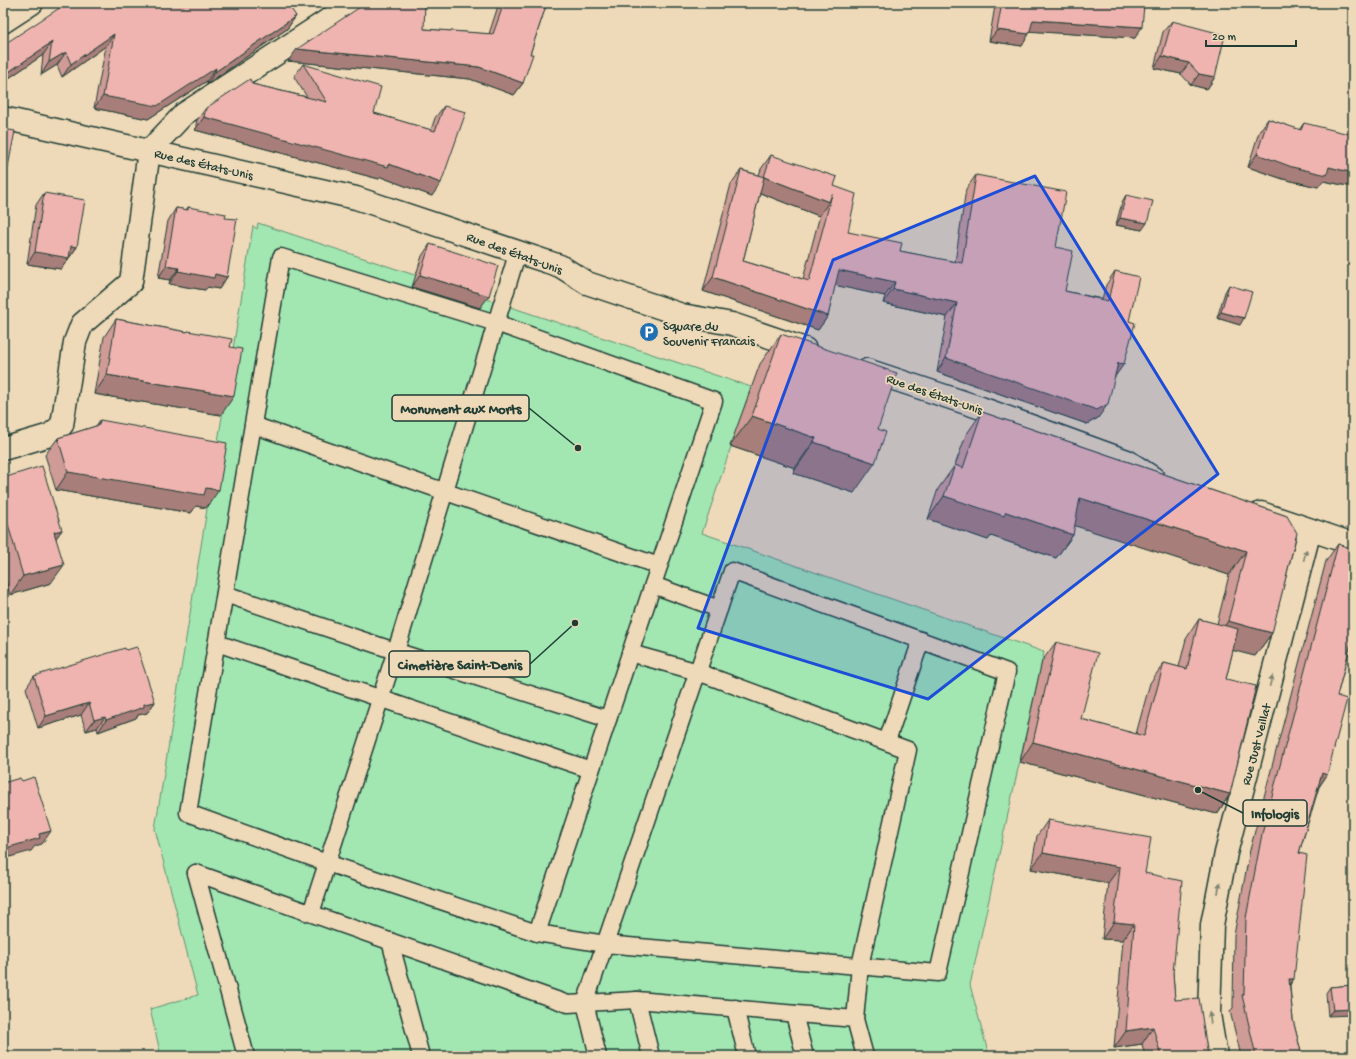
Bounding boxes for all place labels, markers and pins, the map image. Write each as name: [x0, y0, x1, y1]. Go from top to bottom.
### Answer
place label: Square du Souvenir Francais: [663, 320, 756, 350]
parking icon: Square du Souvenir Francais: [638, 321, 660, 343]
callout: Monument aux Morts: [392, 395, 529, 421]
callout: Cimetière Saint-Denis: [389, 651, 530, 677]
callout: Infologis: [1243, 800, 1307, 826]

